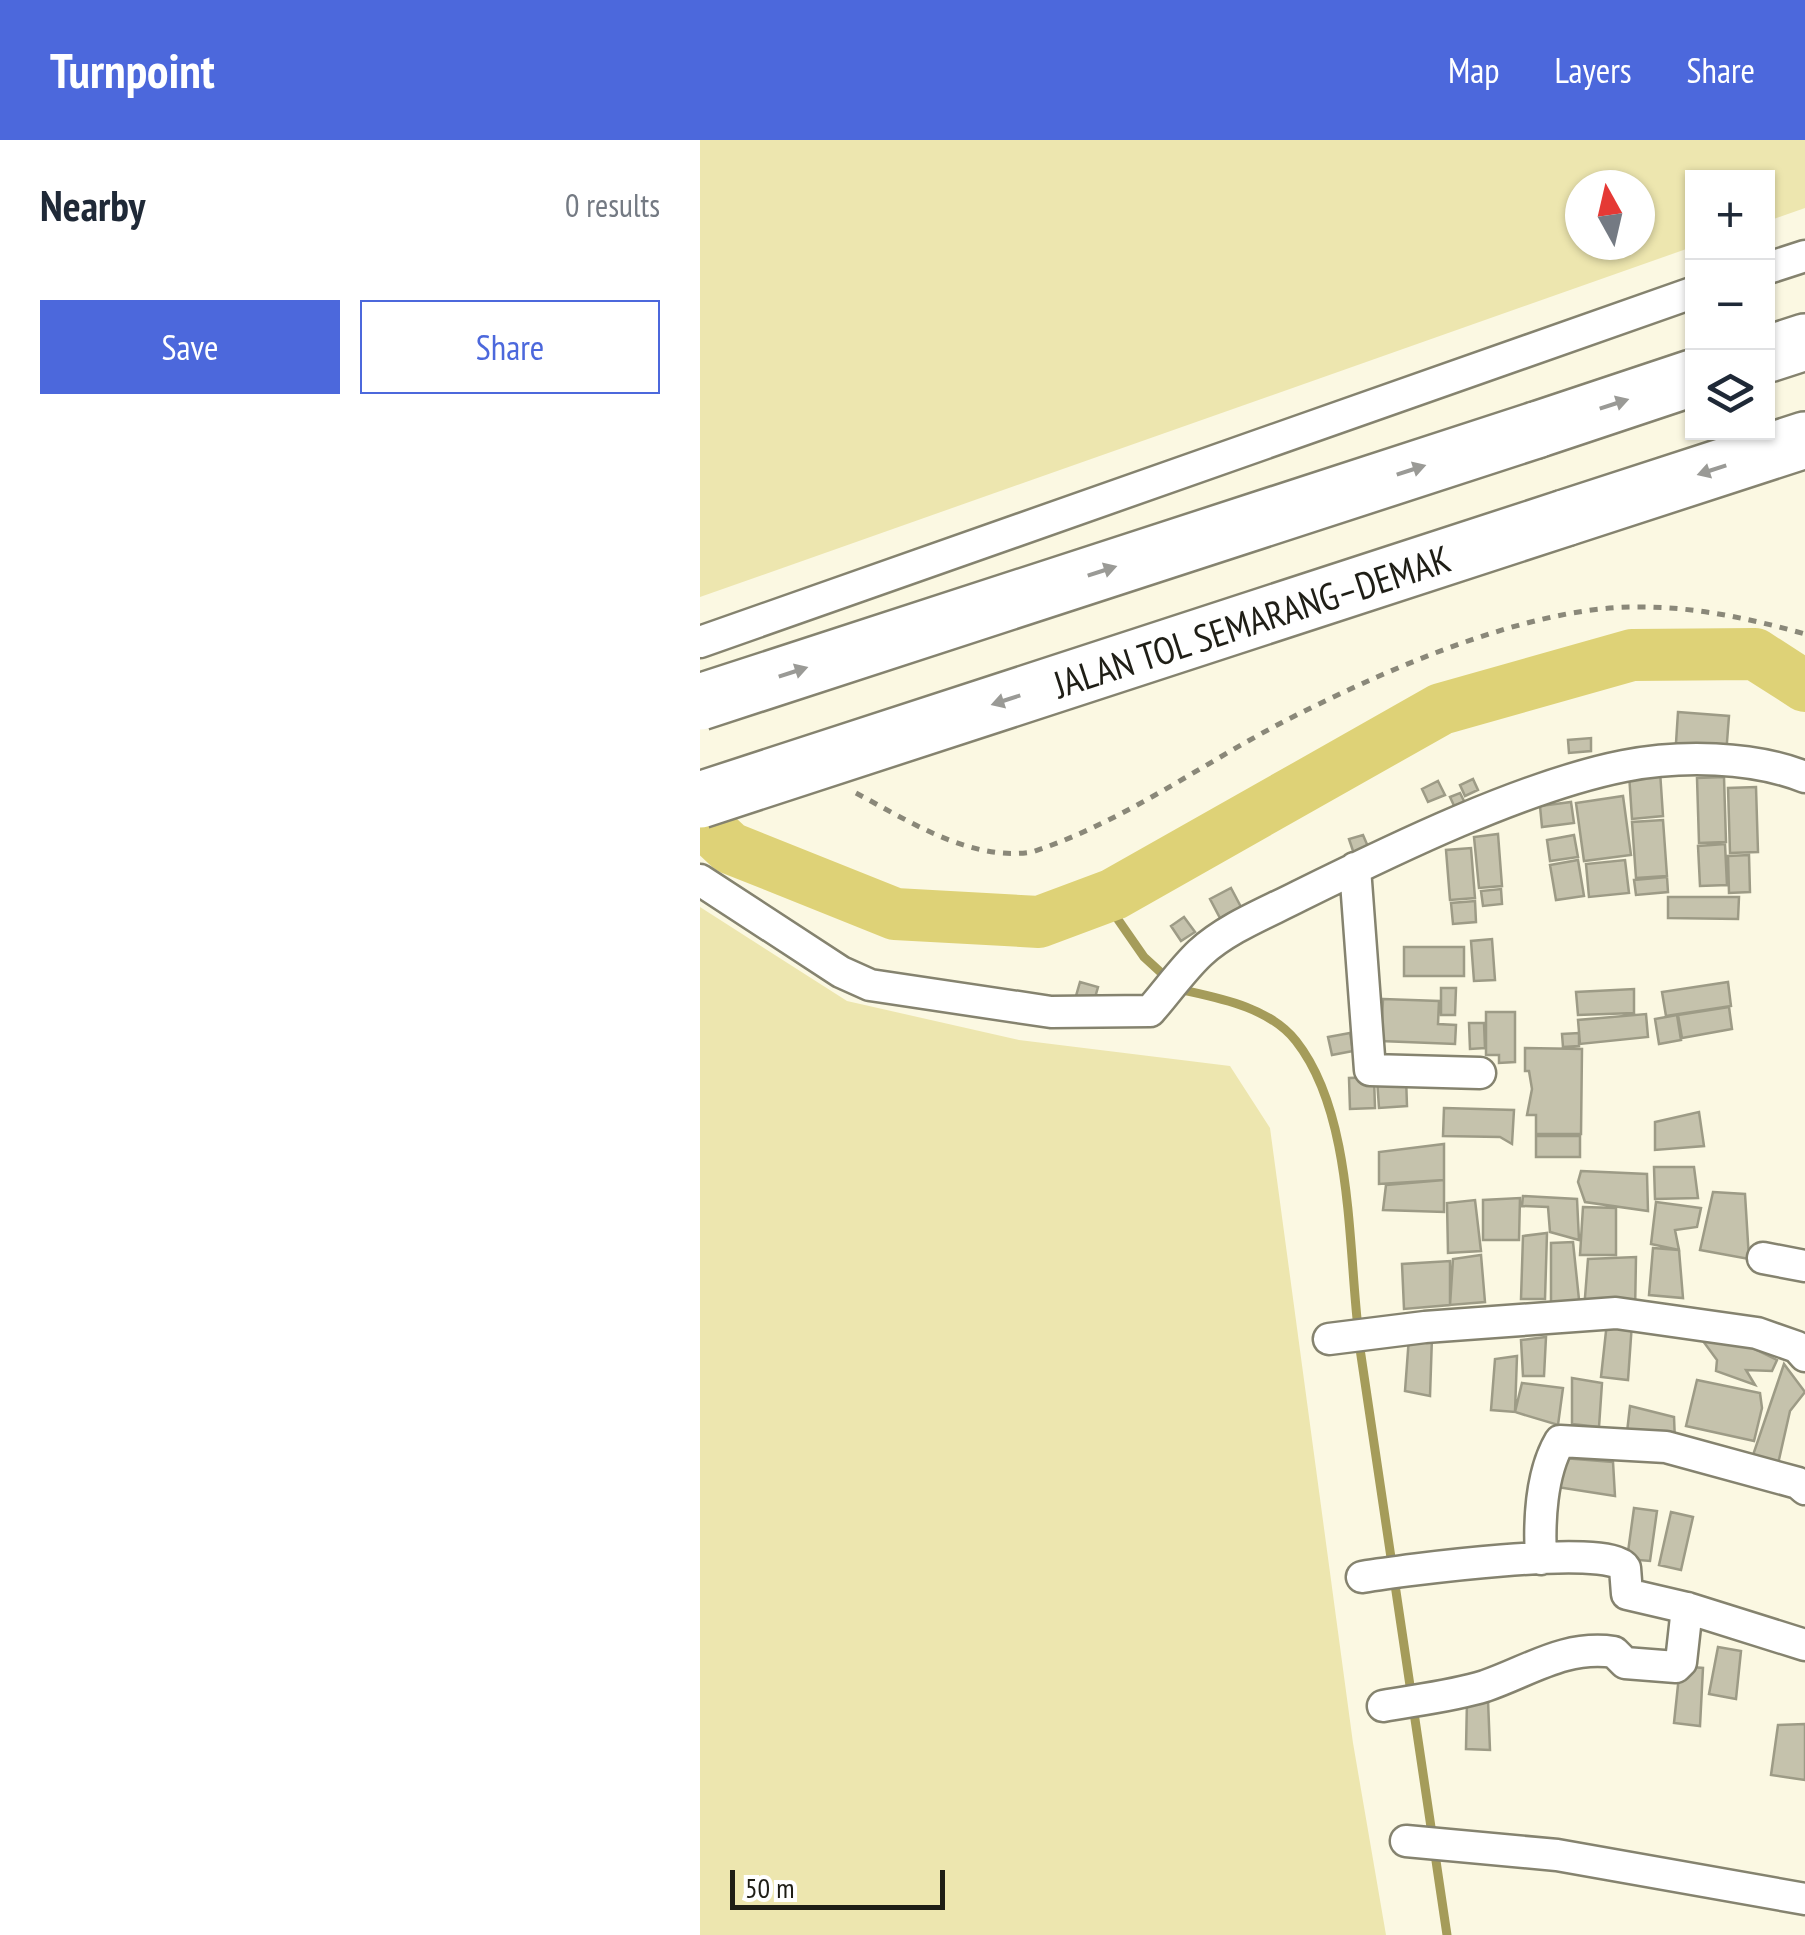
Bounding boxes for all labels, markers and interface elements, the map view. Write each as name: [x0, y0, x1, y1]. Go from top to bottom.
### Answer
text: Turnpoint: [50, 39, 215, 101]
text: Map: [1448, 47, 1499, 93]
text: Layers: [1554, 47, 1632, 93]
text: Share: [1687, 47, 1755, 93]
north arrow: [1565, 170, 1655, 260]
map controls: [1685, 170, 1775, 440]
button: +: [1685, 170, 1775, 260]
text: Nearby: [40, 178, 145, 233]
text: 0 results: [565, 184, 660, 226]
button: −: [1685, 260, 1775, 350]
button: Save: [40, 300, 340, 394]
button: Share: [360, 300, 660, 394]
button: layers: [1685, 350, 1775, 440]
one-way arrow: [1600, 396, 1630, 411]
one-way arrow: [1396, 462, 1426, 477]
one-way arrow: [1697, 464, 1727, 479]
street label: JALAN TOL SEMARANG–DEMAK: [1046, 533, 1456, 708]
one-way arrow: [1087, 563, 1117, 578]
one-way arrow: [778, 663, 808, 678]
one-way arrow: [991, 694, 1021, 709]
scale bar: [730, 1865, 945, 1910]
text: 50 m: [745, 1869, 794, 1906]

